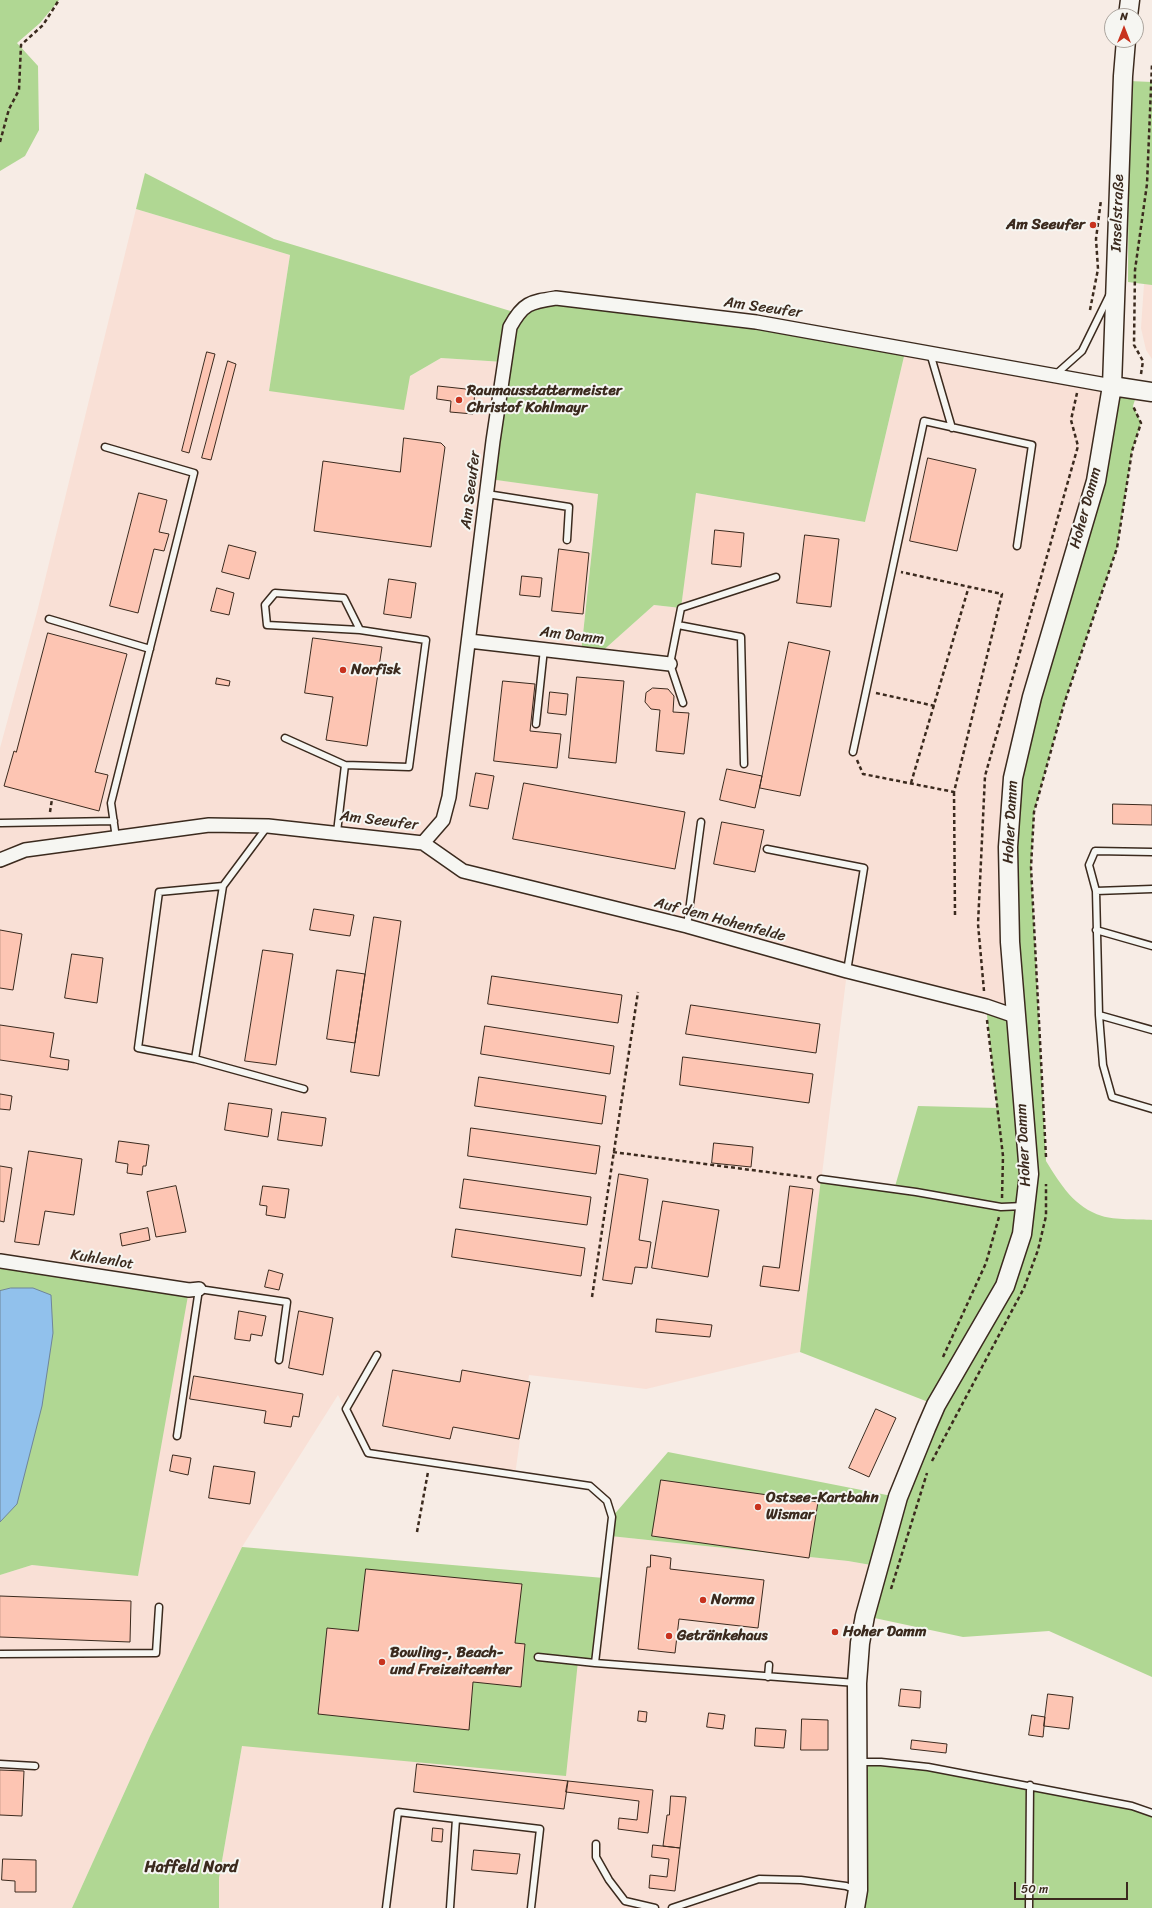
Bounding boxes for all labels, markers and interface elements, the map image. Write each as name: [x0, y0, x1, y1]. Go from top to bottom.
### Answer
text: N: [1120, 7, 1128, 26]
north arrow: [1104, 8, 1144, 48]
street label: Inselstraße: [1108, 174, 1128, 252]
place label: Am Seeufer: [1006, 216, 1085, 234]
marker: Am Seeufer: [1088, 220, 1098, 230]
street label: Am Seeufer: [723, 294, 803, 322]
place label: Raumausstattermeister Christof Kohlmayr: [467, 382, 622, 417]
marker: Raumausstattermeister Christof Kohlmayr: [454, 395, 464, 405]
street label: Am Seeufer: [457, 450, 485, 530]
street label: Hoher Damm: [1067, 465, 1105, 551]
street label: Am Damm: [539, 623, 605, 649]
place label: Norfisk: [351, 661, 401, 679]
marker: Norfisk: [338, 665, 348, 675]
street label: Hoher Damm: [1000, 780, 1022, 864]
street label: Am Seeufer: [339, 807, 419, 835]
street label: Auf dem Hohenfelde: [652, 894, 788, 946]
street label: Hoher Damm: [1013, 1103, 1035, 1187]
street label: Kuhlenlot: [69, 1246, 135, 1274]
place label: Ostsee-Kartbahn Wismar: [766, 1489, 879, 1524]
marker: Ostsee-Kartbahn Wismar: [753, 1502, 763, 1512]
place label: Norma: [711, 1591, 754, 1609]
marker: Norma: [698, 1595, 708, 1605]
place label: Hoher Damm: [843, 1623, 926, 1641]
place label: Getränkehaus: [677, 1627, 768, 1645]
marker: Hoher Damm: [830, 1627, 840, 1637]
marker: Getränkehaus: [664, 1631, 674, 1641]
place label: Bowling-, Beach- und Freizeitcenter: [390, 1644, 511, 1679]
marker: Bowling-, Beach- und Freizeitcenter: [377, 1657, 387, 1667]
district label: Haffeld Nord: [144, 1858, 238, 1878]
scale bar: [1016, 1874, 1130, 1900]
text: 50 m: [1021, 1878, 1048, 1900]

